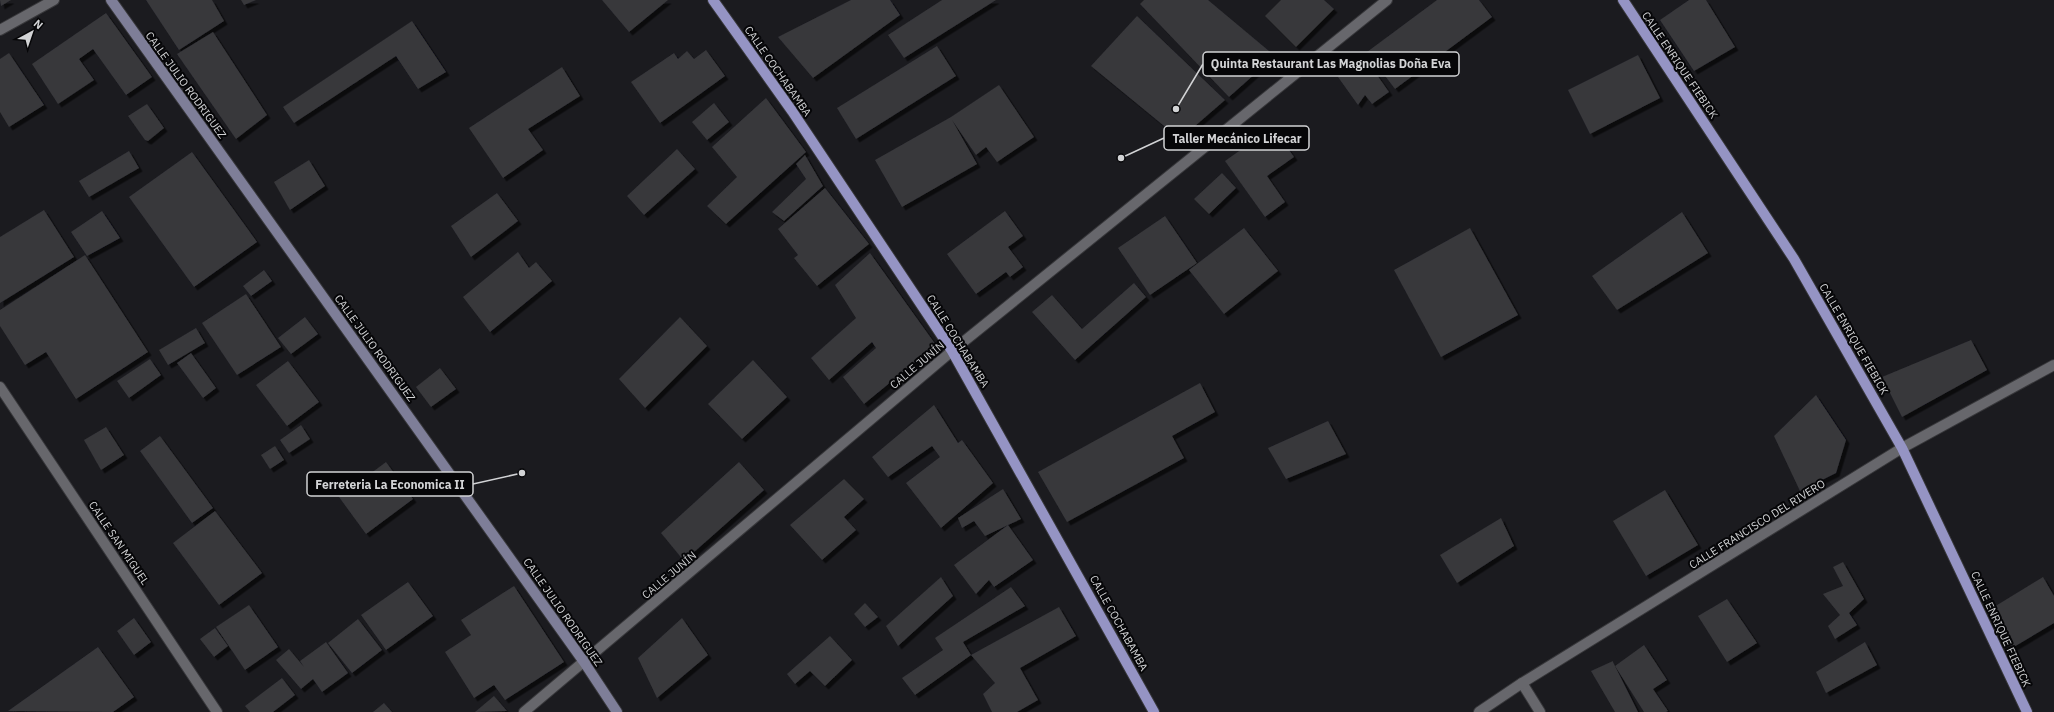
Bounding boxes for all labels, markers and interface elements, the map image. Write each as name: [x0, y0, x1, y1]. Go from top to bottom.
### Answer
street label: CALLE ENRIQUE FIEBICK: [1639, 9, 1721, 121]
north arrow: [12, 12, 52, 52]
text: N: [31, 16, 46, 32]
street label: CALLE COCHABAMBA: [742, 23, 814, 119]
street label: CALLE JULIO RODRIGUEZ: [143, 29, 229, 141]
callout: Quinta Restaurant Las Magnolias Doña Eva: [1203, 52, 1459, 76]
text: Quinta Restaurant Las Magnolias Doña Eva: [1211, 56, 1451, 71]
callout: Taller Mecánico Lifecar: [1164, 126, 1309, 150]
text: Taller Mecánico Lifecar: [1172, 131, 1302, 146]
street label: CALLE ENRIQUE FIEBICK: [1816, 281, 1892, 397]
street label: CALLE JULIO RODRIGUEZ: [332, 292, 418, 404]
street label: CALLE COCHABAMBA: [924, 292, 992, 390]
street label: CALLE JUNÍN: [887, 338, 947, 392]
callout: Ferreteria La Economica II: [307, 472, 473, 496]
street label: CALLE FRANCISCO DEL RIVERO: [1686, 476, 1828, 572]
text: Ferreteria La Economica II: [315, 477, 465, 492]
street label: CALLE SAN MIGUEL: [86, 498, 152, 588]
street label: CALLE JUNÍN: [639, 548, 699, 602]
street label: CALLE JULIO RODRIGUEZ: [520, 555, 606, 669]
street label: CALLE ENRIQUE FIEBICK: [1968, 569, 2034, 689]
street label: CALLE COCHABAMBA: [1087, 573, 1151, 673]

